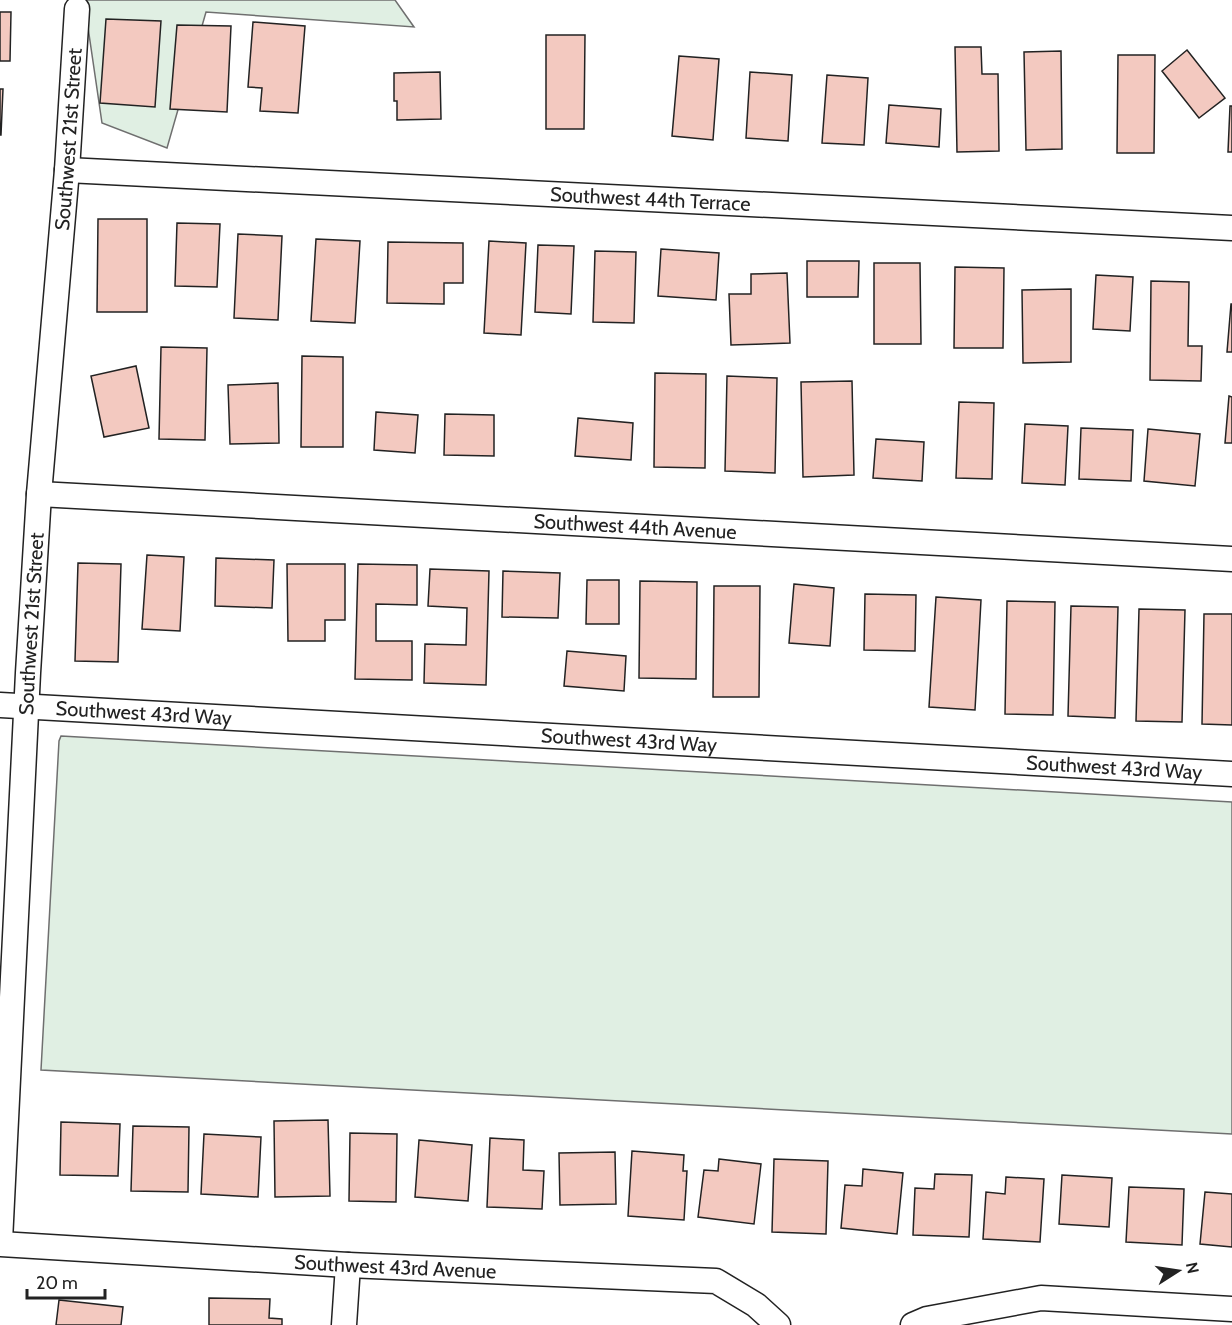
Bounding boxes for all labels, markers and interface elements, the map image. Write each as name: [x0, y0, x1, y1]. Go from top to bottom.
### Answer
street label: Southwest 21st Street: [50, 47, 87, 231]
street label: Southwest 44th Terrace: [549, 182, 751, 216]
street label: Southwest 44th Avenue: [533, 509, 737, 544]
street label: Southwest 21st Street: [14, 532, 49, 716]
street label: Southwest 43rd Way: [55, 696, 232, 730]
street label: Southwest 43rd Way: [540, 723, 718, 757]
street label: Southwest 43rd Way: [1026, 750, 1203, 784]
north arrow: [1148, 1241, 1208, 1301]
street label: Southwest 43rd Avenue: [294, 1250, 497, 1283]
text: N: [1182, 1260, 1203, 1275]
scale bar: [27, 1262, 105, 1300]
text: 20 m: [36, 1272, 78, 1294]

